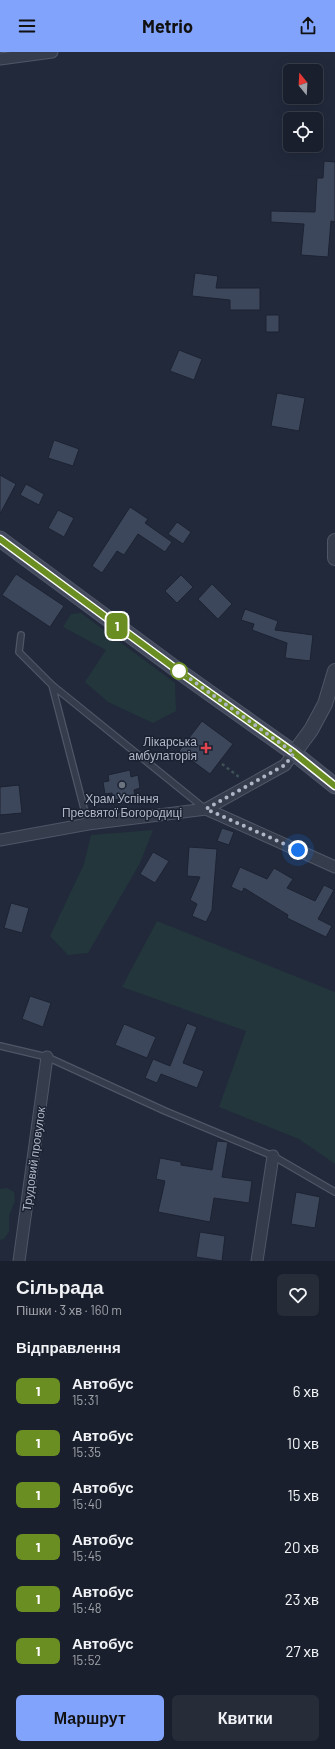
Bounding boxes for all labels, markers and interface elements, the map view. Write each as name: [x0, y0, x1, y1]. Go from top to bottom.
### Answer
icon: menu: [16, 15, 38, 37]
text: Metrio: [142, 15, 193, 37]
icon: share: [297, 15, 319, 37]
north arrow: [283, 64, 323, 104]
map controls: [283, 64, 323, 152]
button: locate: [283, 112, 323, 152]
line badge: 1: [104, 613, 130, 639]
text: 1: [115, 617, 119, 634]
unlabelled marker: [170, 662, 188, 680]
place label: Лікарська амбулаторія: [129, 734, 197, 763]
marker: Лікарська амбулаторія: [200, 742, 212, 754]
marker: Храм Успіння Пресвятої Богородиці: [117, 780, 127, 790]
place label: Храм Успіння Пресвятої Богородиці: [62, 791, 182, 820]
your location: [288, 840, 308, 860]
street label: Трудовий провулок: [19, 1105, 48, 1212]
button: heart: [277, 1274, 319, 1316]
text: Сільрада: [16, 1275, 104, 1298]
text: Пішки · 3 хв · 160 m: [16, 1302, 122, 1318]
text: Відправлення: [16, 1338, 121, 1356]
text: Автобус: [72, 1374, 134, 1392]
text: 1: [36, 1382, 40, 1399]
text: 6 хв: [293, 1382, 319, 1400]
text: 15:31: [72, 1392, 99, 1408]
text: Автобус: [72, 1426, 134, 1444]
text: 1: [36, 1434, 40, 1451]
text: 10 хв: [287, 1434, 319, 1452]
text: 15:35: [72, 1444, 101, 1460]
text: Автобус: [72, 1478, 134, 1496]
text: 1: [36, 1486, 40, 1503]
text: 15 хв: [288, 1486, 319, 1504]
text: 15:40: [72, 1496, 102, 1512]
text: Автобус: [72, 1530, 134, 1548]
text: 1: [36, 1538, 40, 1555]
text: 20 хв: [284, 1538, 319, 1556]
text: 15:45: [72, 1548, 101, 1564]
text: Автобус: [72, 1582, 134, 1600]
text: 1: [36, 1590, 40, 1607]
text: 23 хв: [285, 1590, 319, 1608]
text: 15:48: [72, 1600, 102, 1616]
text: Автобус: [72, 1634, 134, 1652]
text: 1: [36, 1642, 40, 1659]
text: 27 хв: [285, 1642, 319, 1660]
text: 15:52: [72, 1652, 101, 1668]
button: Маршрут: [16, 1695, 164, 1741]
button: Квитки: [172, 1695, 319, 1741]

